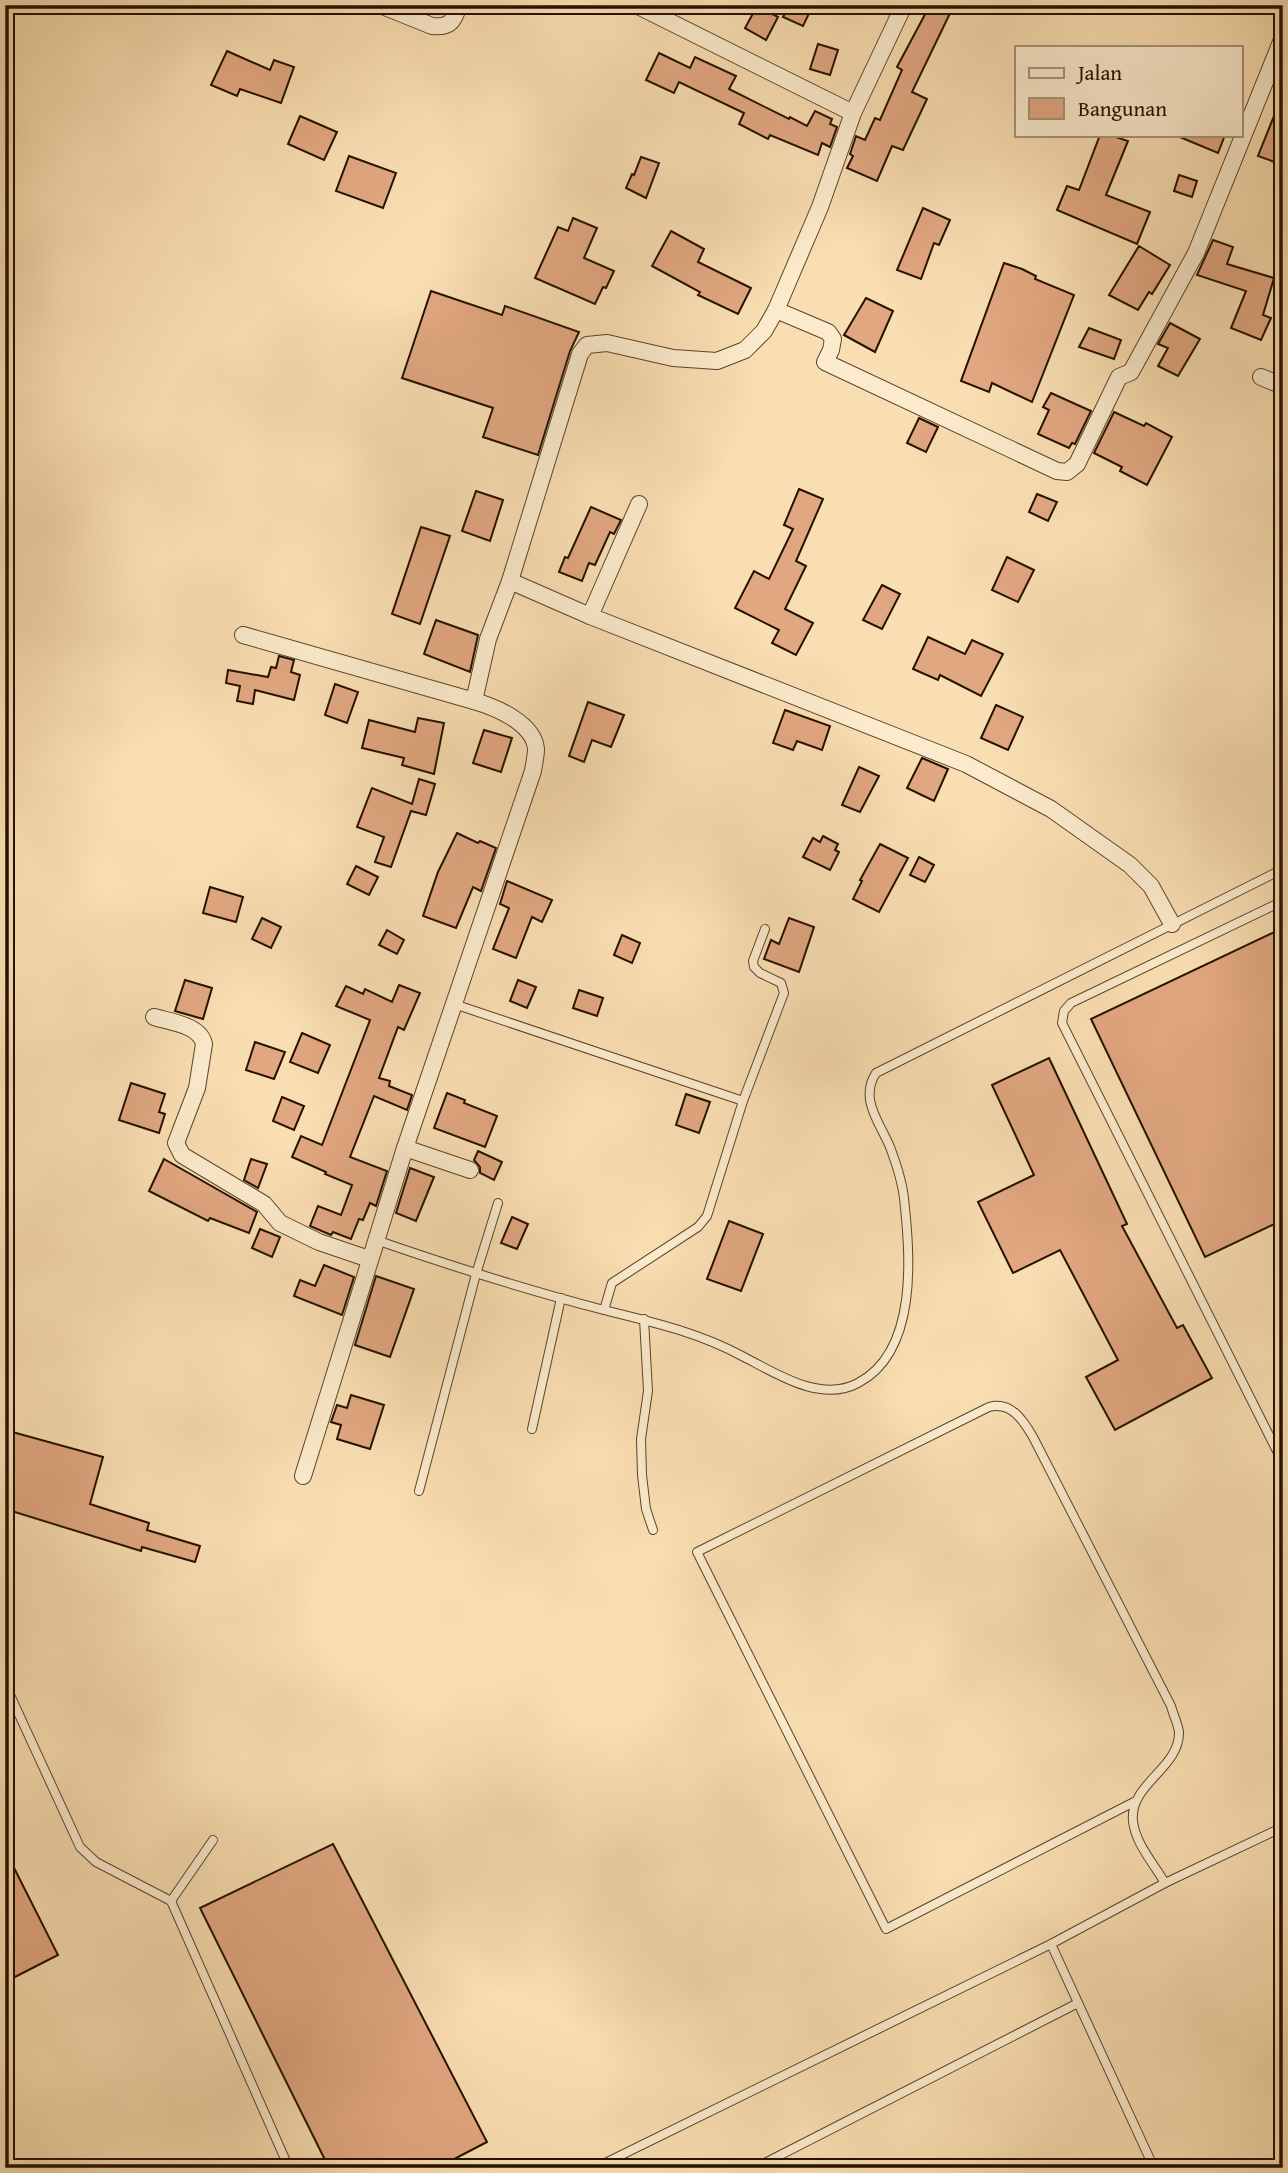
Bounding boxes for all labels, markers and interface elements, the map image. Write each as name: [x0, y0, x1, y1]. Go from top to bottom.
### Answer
legend: [1015, 46, 1242, 136]
text: Jalan: [1075, 57, 1122, 88]
text: Bangunan: [1078, 93, 1167, 124]

